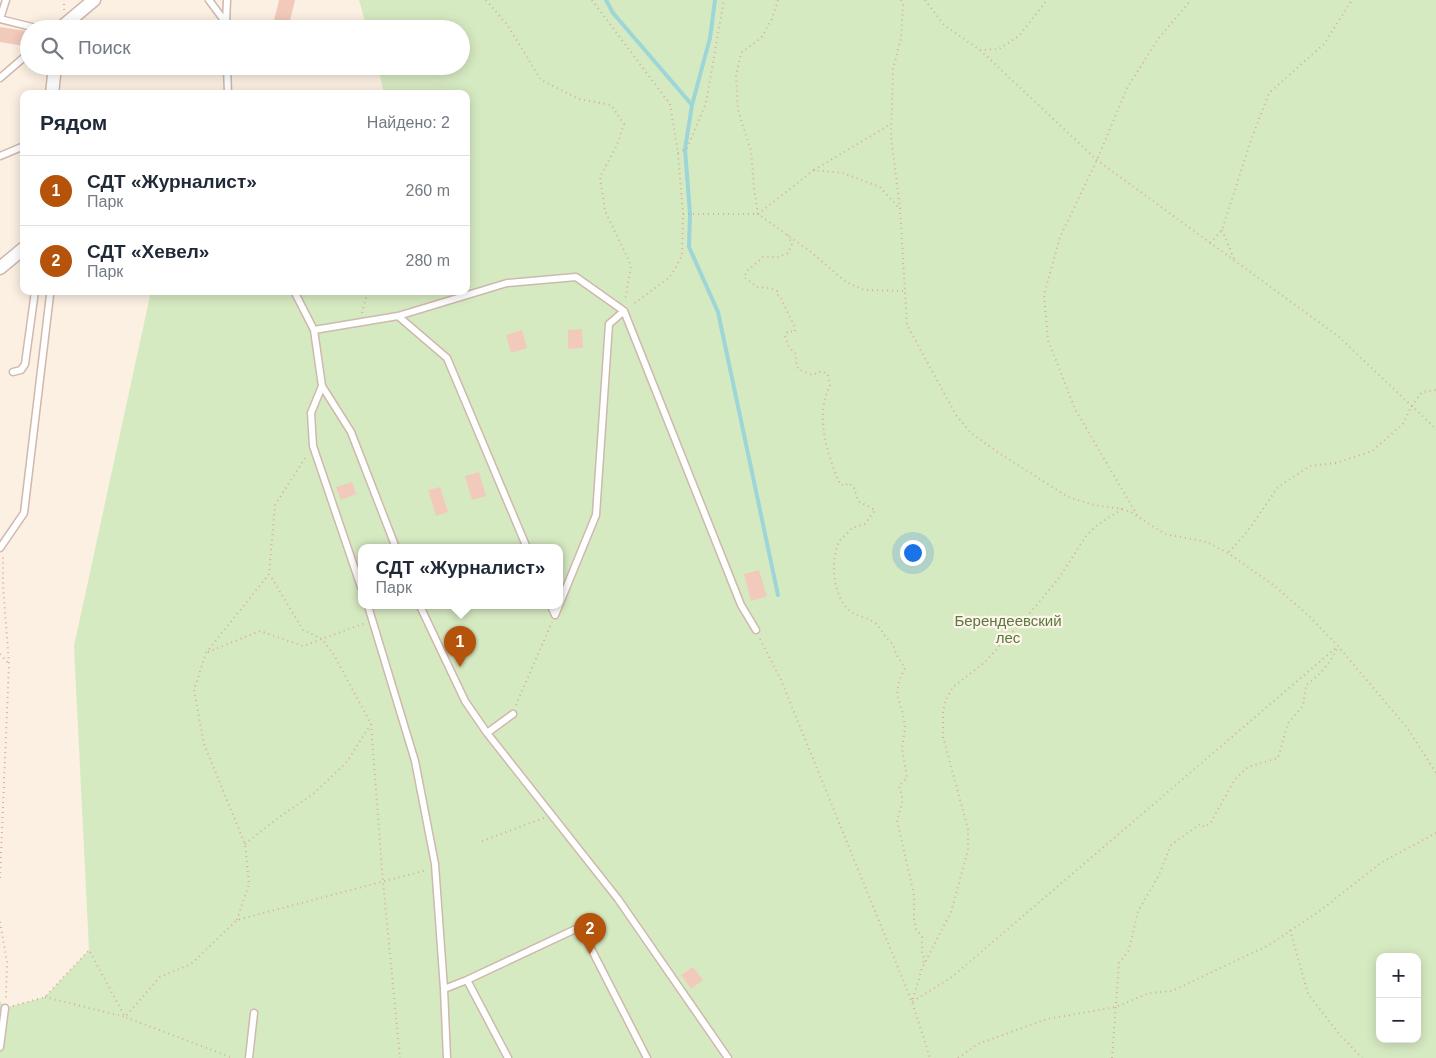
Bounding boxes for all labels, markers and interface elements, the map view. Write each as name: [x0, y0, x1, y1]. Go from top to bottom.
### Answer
search box: [20, 20, 470, 75]
icon: search: [38, 34, 66, 62]
text: Поиск: [78, 37, 131, 58]
text: Рядом: [40, 111, 107, 134]
text: Найдено: 2: [367, 114, 450, 131]
text: СДТ «Журналист»: [87, 171, 257, 192]
text: 1: [52, 182, 60, 199]
text: 260 m: [406, 182, 450, 199]
text: Парк: [87, 193, 123, 210]
text: СДТ «Хевел»: [87, 241, 209, 262]
text: 2: [52, 252, 60, 269]
text: 280 m: [406, 252, 450, 269]
text: Парк: [87, 263, 123, 280]
your location: [900, 540, 926, 566]
popup: [358, 544, 563, 609]
text: СДТ «Журналист»: [376, 557, 545, 578]
text: Парк: [376, 579, 412, 596]
park label: Берендеевский лес: [954, 612, 1062, 646]
pin: 1: [444, 626, 476, 667]
pin: 2: [574, 913, 606, 954]
map controls: [1376, 953, 1421, 1043]
button: +: [1376, 953, 1421, 998]
button: −: [1376, 998, 1421, 1043]

